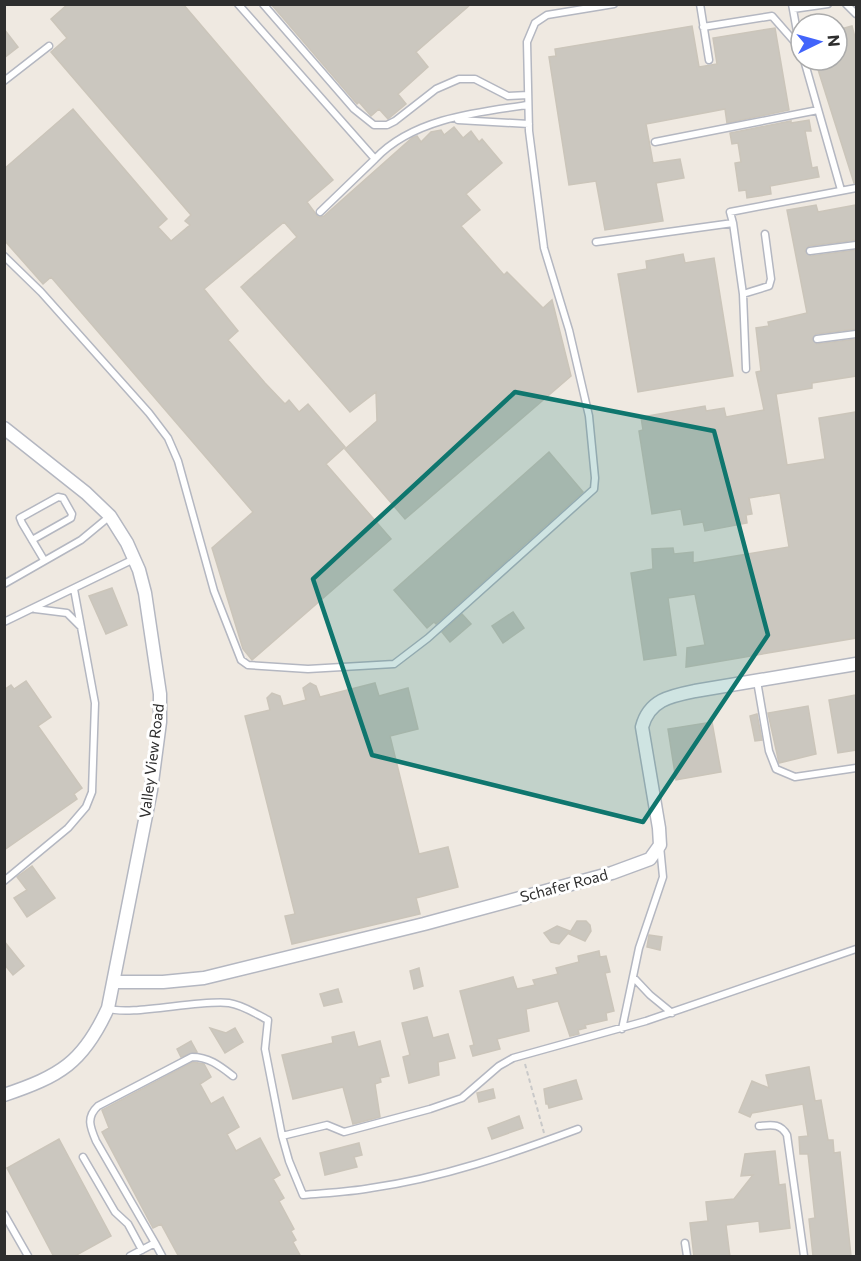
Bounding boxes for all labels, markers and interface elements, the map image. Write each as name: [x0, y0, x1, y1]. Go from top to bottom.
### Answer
north arrow: [789, 12, 849, 72]
text: N: [824, 34, 844, 47]
street label: Valley View Road: [135, 703, 167, 819]
street label: Schafer Road: [518, 865, 610, 905]

